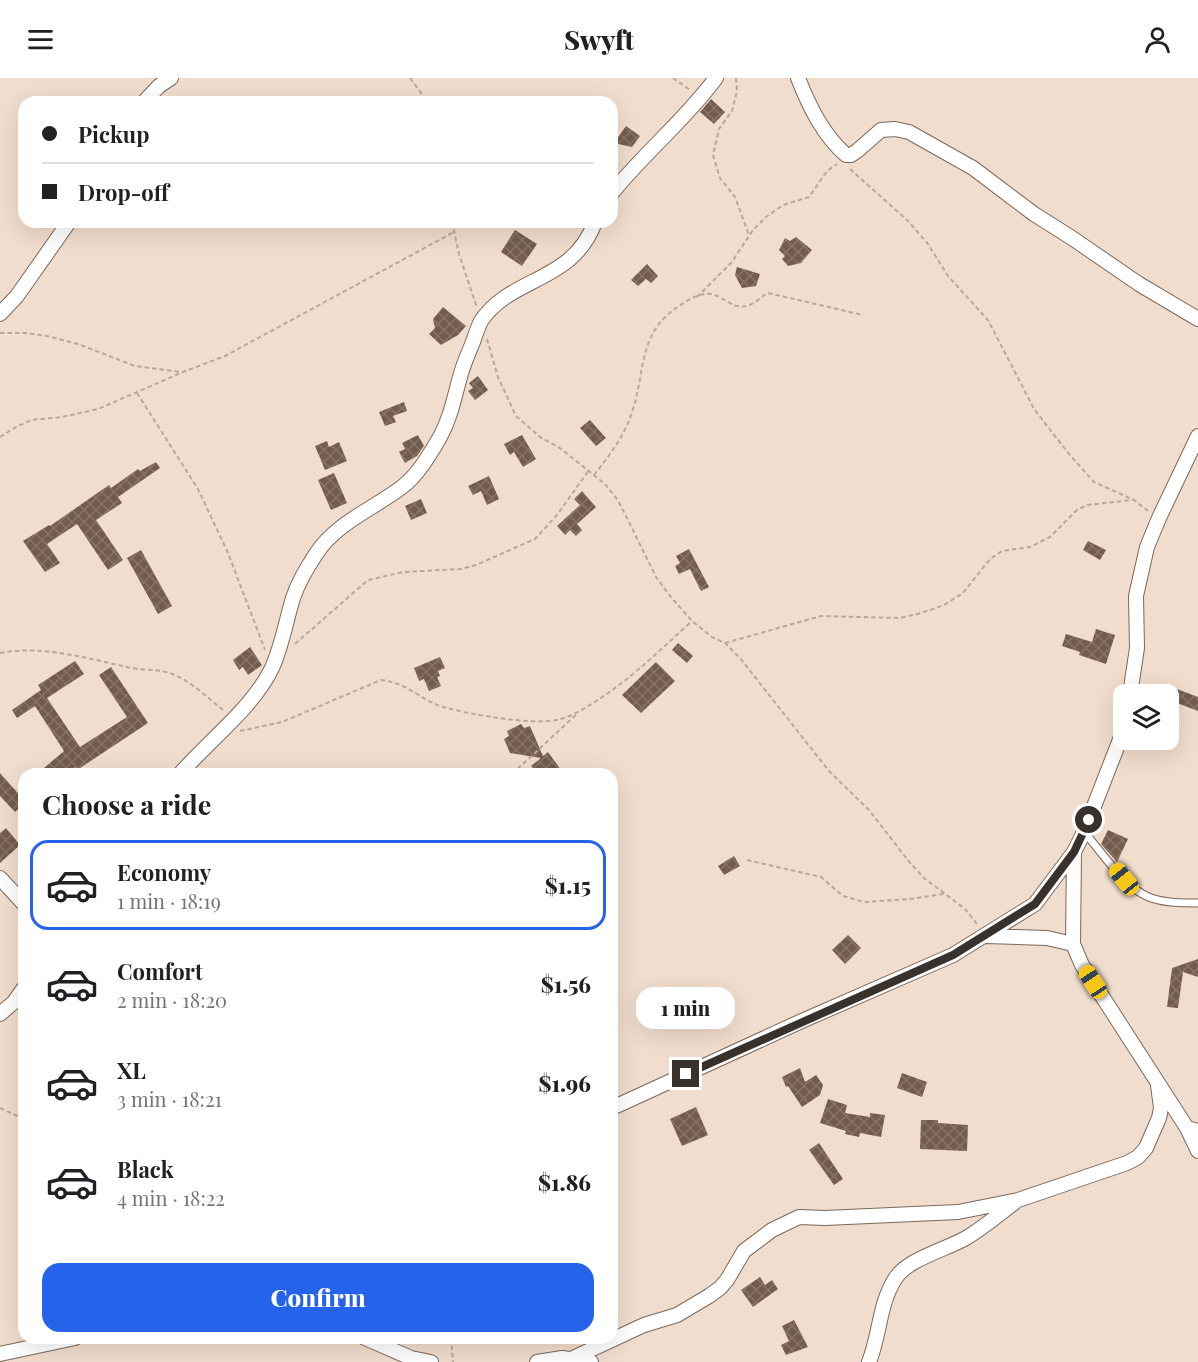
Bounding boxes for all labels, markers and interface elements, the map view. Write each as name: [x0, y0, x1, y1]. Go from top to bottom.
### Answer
text: Swyft: [564, 21, 634, 57]
icon: menu: [24, 23, 57, 56]
icon: person: [1141, 23, 1174, 56]
text: Pickup: [78, 119, 149, 149]
text: Drop-off: [78, 177, 169, 207]
map controls: [1113, 684, 1179, 750]
button: layers: [1113, 684, 1179, 750]
text: Choose a ride: [42, 786, 211, 822]
route start: [1075, 806, 1102, 833]
text: Economy: [117, 857, 211, 887]
icon: car: [45, 858, 99, 912]
car: [1106, 859, 1142, 899]
text: $1.15: [545, 870, 591, 900]
text: 1 min · 18:19: [117, 887, 221, 914]
text: Comfort: [117, 956, 203, 986]
icon: car: [45, 957, 99, 1011]
car: [1076, 962, 1110, 1002]
text: $1.56: [541, 969, 591, 999]
text: 2 min · 18:20: [117, 986, 227, 1013]
callout: 1 min: [636, 987, 736, 1029]
text: 1 min: [661, 994, 710, 1021]
text: XL: [117, 1055, 146, 1085]
icon: car: [45, 1056, 99, 1110]
route end: [672, 1060, 699, 1087]
text: $1.96: [538, 1068, 591, 1098]
text: 3 min · 18:21: [117, 1085, 222, 1112]
text: Black: [117, 1154, 174, 1184]
icon: car: [45, 1155, 99, 1209]
text: $1.86: [538, 1167, 591, 1197]
text: 4 min · 18:22: [117, 1184, 225, 1211]
button: Confirm: [42, 1263, 594, 1332]

